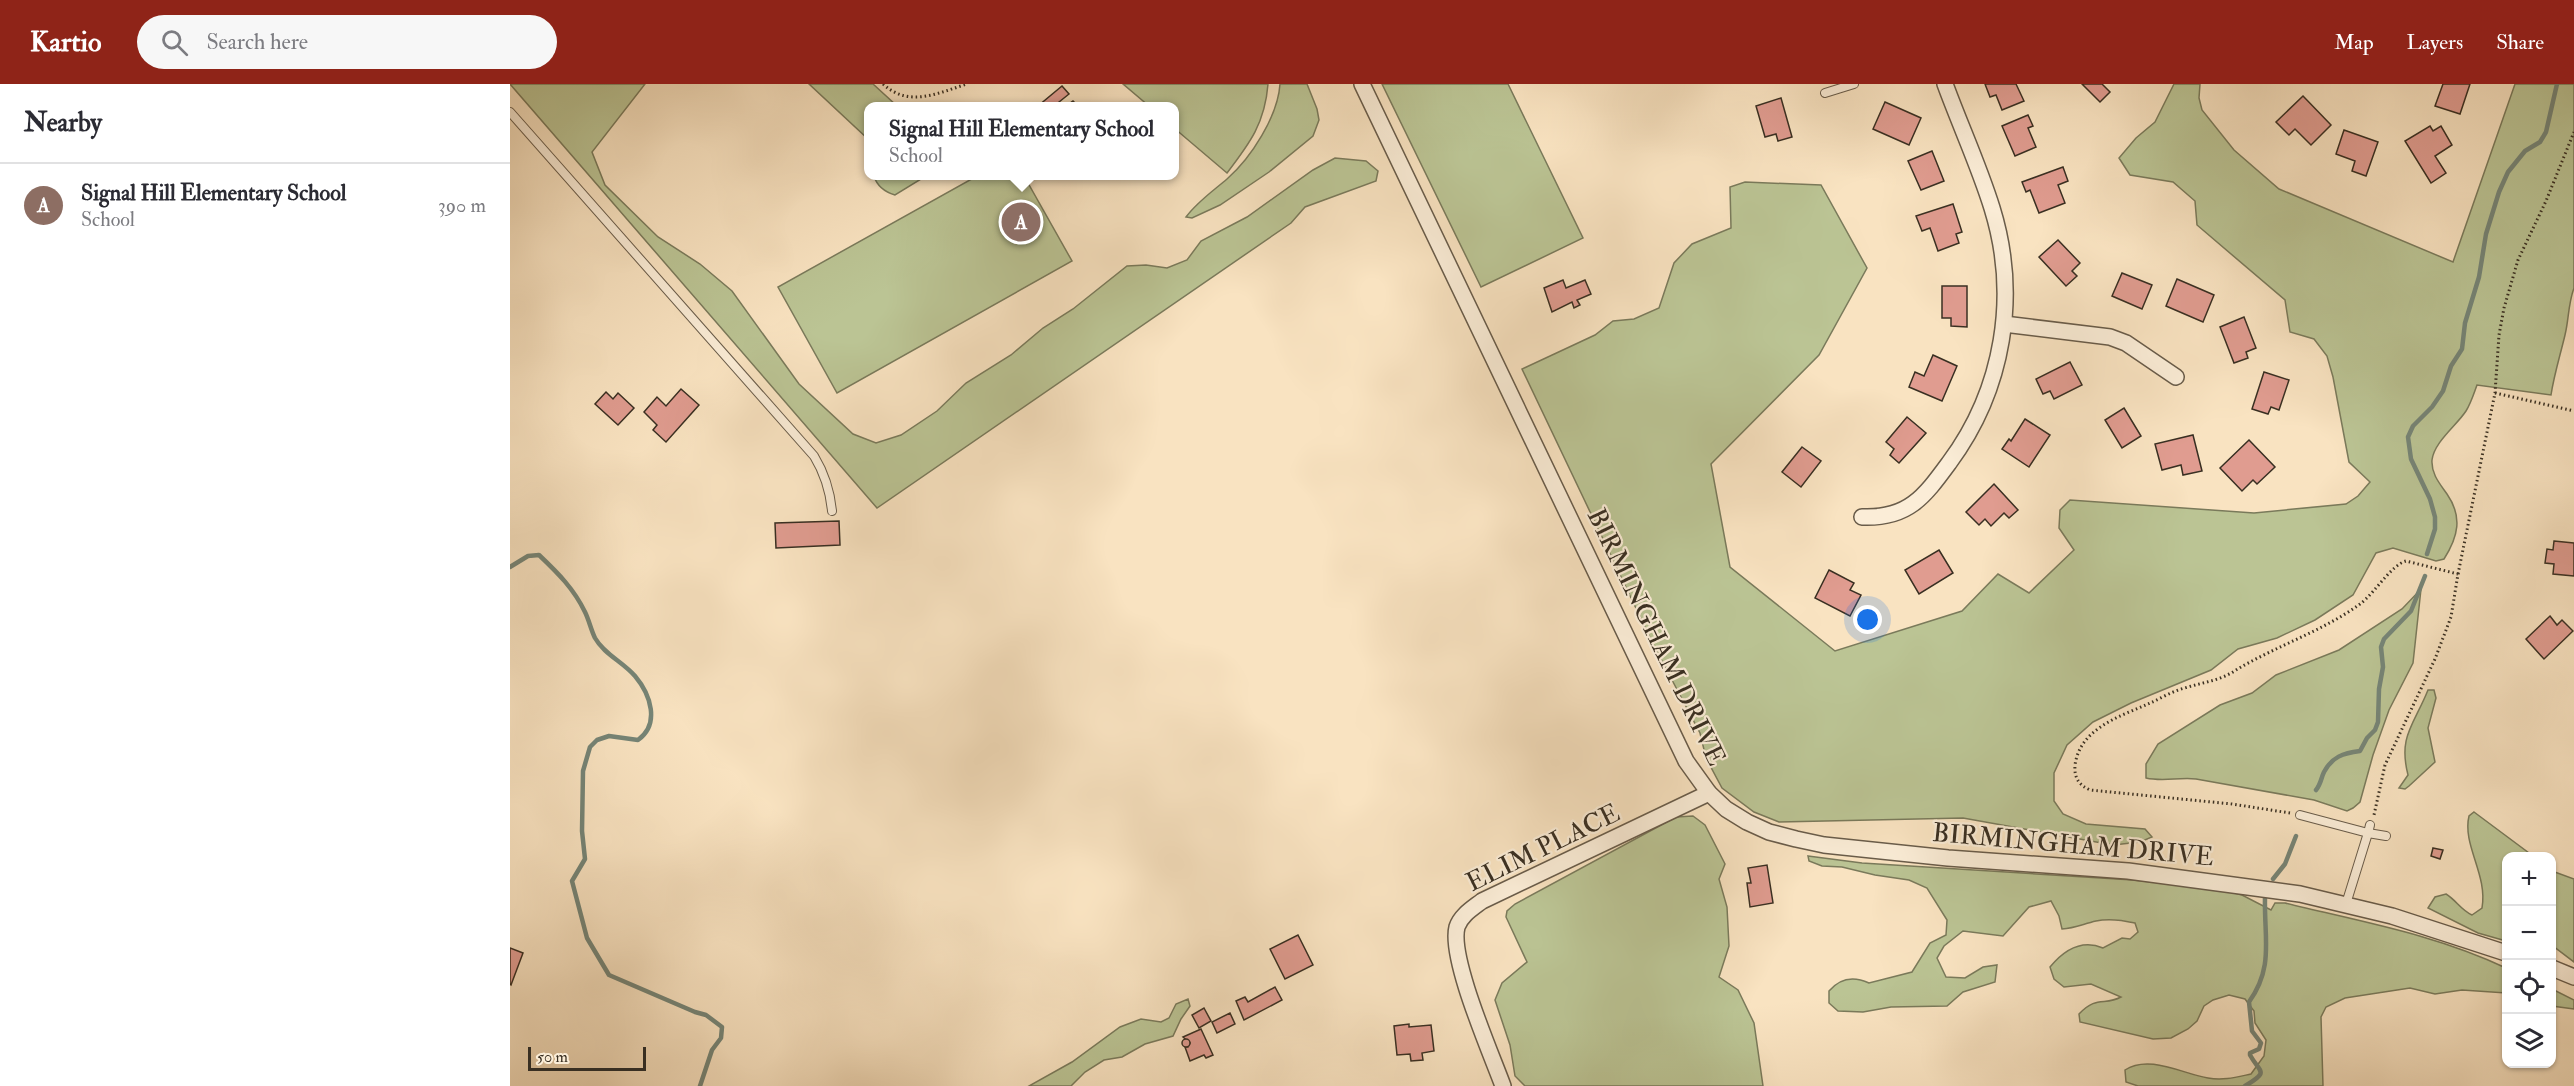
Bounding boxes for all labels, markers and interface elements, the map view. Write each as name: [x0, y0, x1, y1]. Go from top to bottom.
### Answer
search box: [137, 15, 557, 69]
text: Kartio: [30, 25, 101, 60]
icon: search: [158, 26, 191, 59]
text: Search here: [206, 28, 308, 56]
text: Map: [2334, 29, 2374, 56]
text: Layers: [2407, 29, 2463, 56]
text: Share: [2496, 29, 2544, 56]
popup: [864, 102, 1179, 180]
text: Nearby: [24, 107, 102, 139]
text: Signal Hill Elementary School: [889, 115, 1154, 143]
text: School: [889, 143, 943, 168]
text: Signal Hill Elementary School: [81, 179, 346, 207]
text: A: [37, 193, 50, 218]
text: 390 m: [438, 193, 486, 218]
pin: A: [1002, 200, 1040, 244]
text: School: [81, 207, 135, 232]
street label: BIRMINGHAM DRIVE: [1580, 503, 1732, 771]
your location: [1853, 605, 1882, 634]
street label: ELIM PLACE: [1461, 797, 1625, 899]
street label: BIRMINGHAM DRIVE: [1931, 817, 2215, 873]
map controls: [2502, 852, 2556, 1068]
button: +: [2502, 852, 2556, 906]
button: −: [2502, 906, 2556, 960]
button: locate: [2502, 960, 2556, 1014]
button: layers: [2502, 1014, 2556, 1068]
scale bar: [528, 1044, 646, 1072]
text: 50 m: [537, 1047, 568, 1067]

